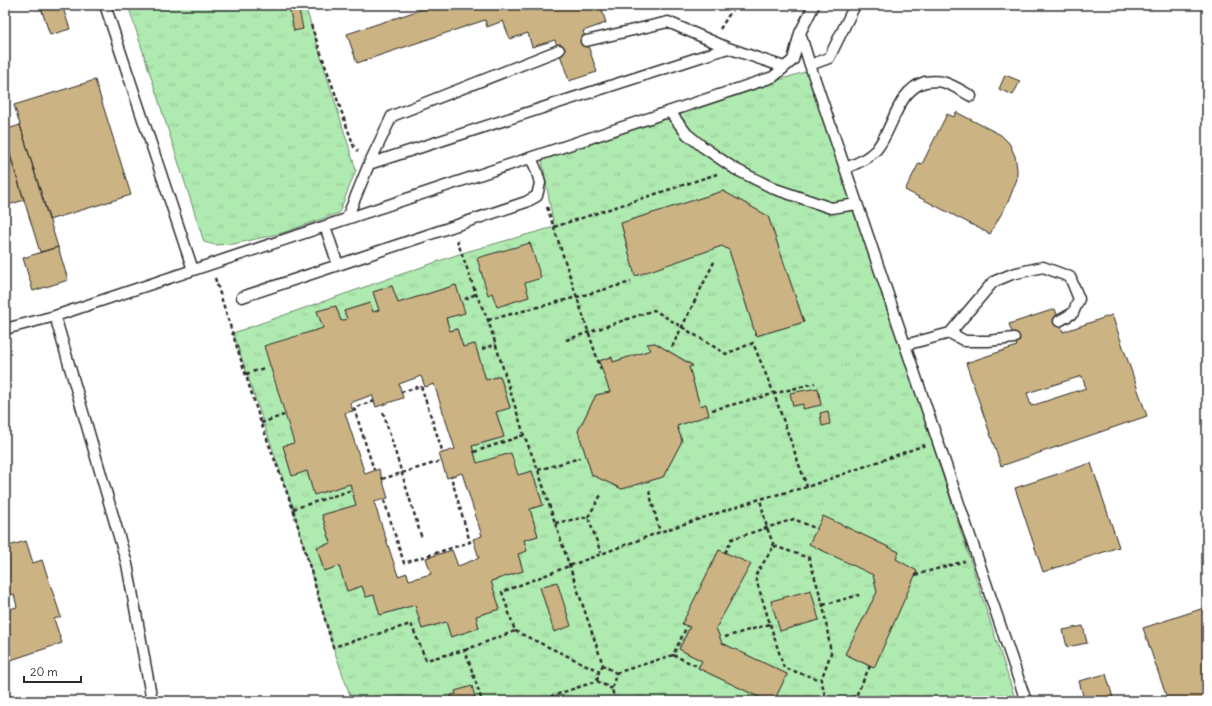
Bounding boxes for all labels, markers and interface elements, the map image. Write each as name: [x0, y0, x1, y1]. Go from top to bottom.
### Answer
scale bar: [24, 658, 81, 684]
text: 20 m: [30, 664, 58, 679]

